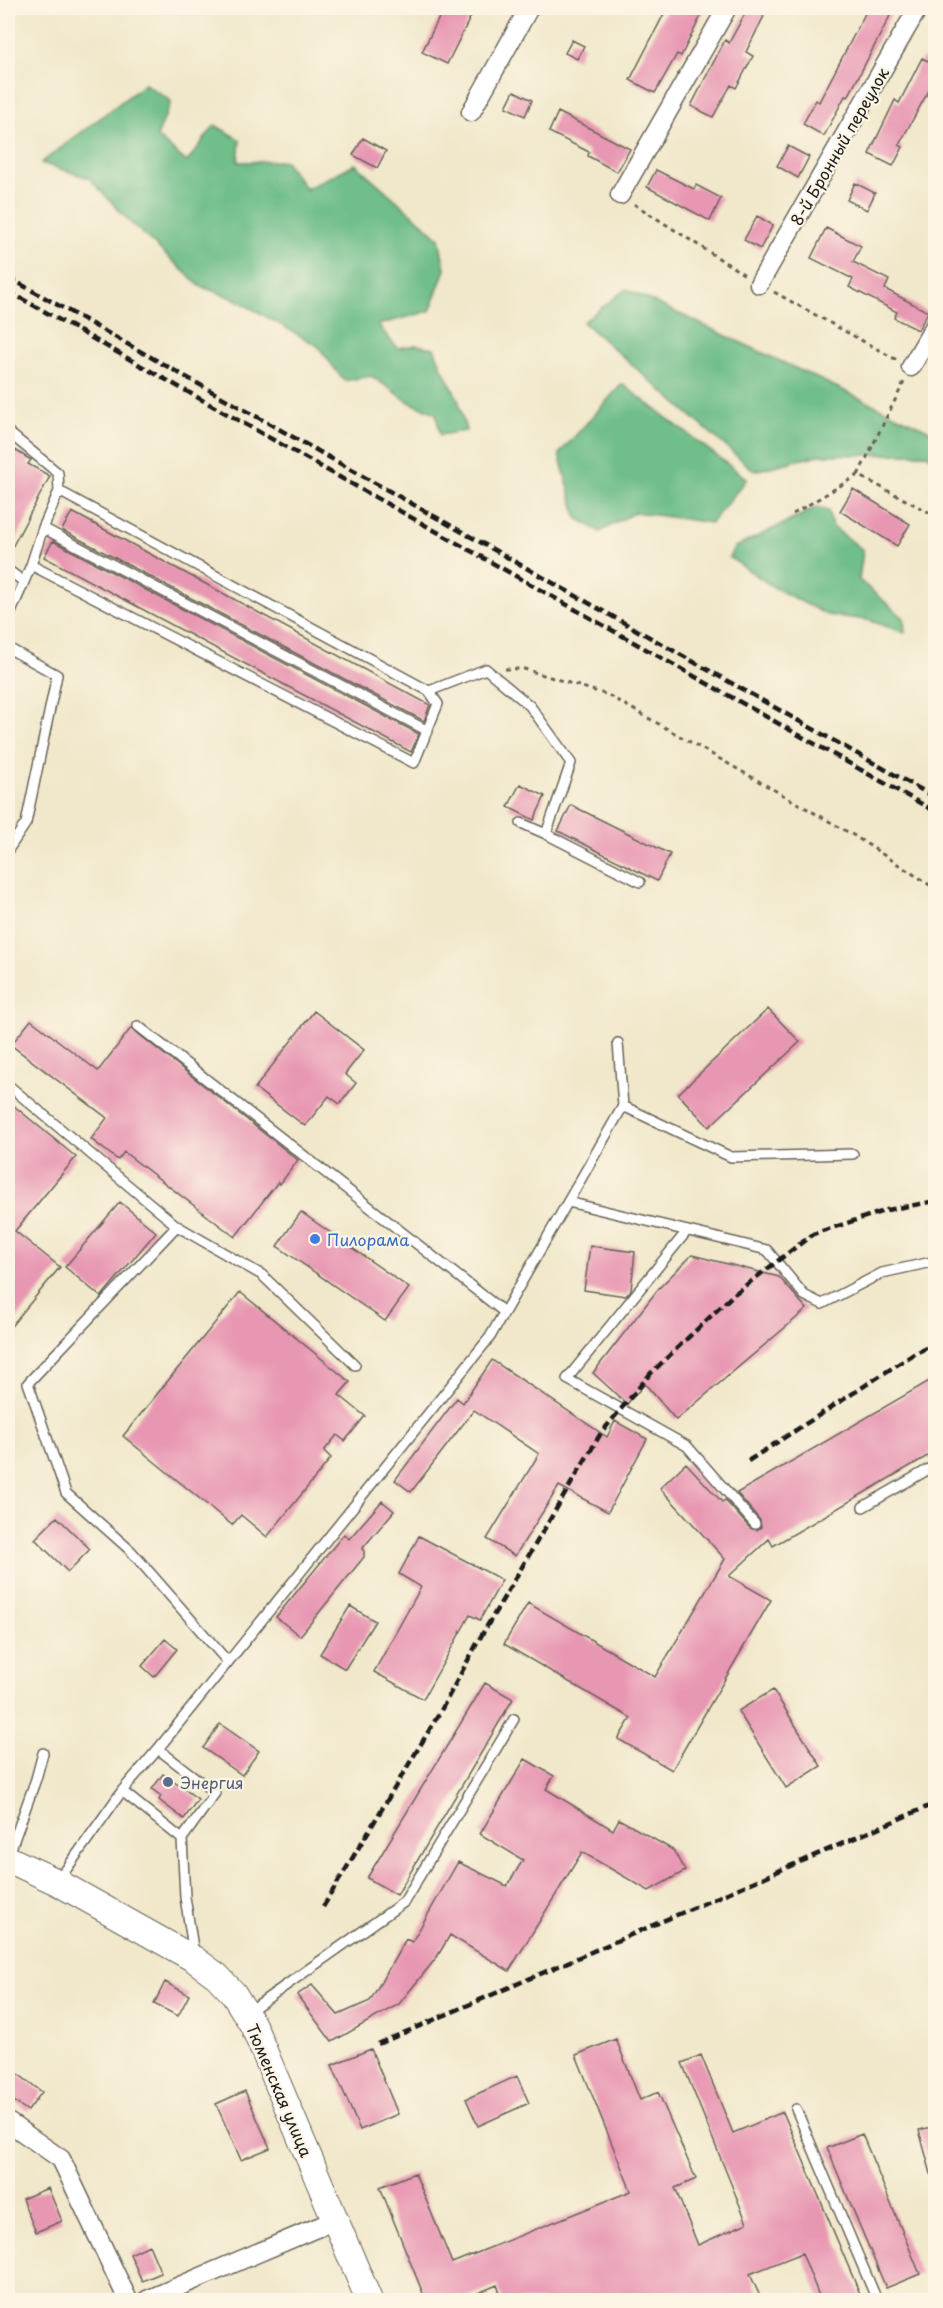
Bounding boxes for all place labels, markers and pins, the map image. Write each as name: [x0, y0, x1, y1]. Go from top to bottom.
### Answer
place label: Пилорама: [327, 1227, 409, 1251]
marker: Пилорама: [308, 1232, 322, 1246]
place label: Энергия: [180, 1770, 244, 1794]
marker: Энергия: [161, 1775, 175, 1789]

